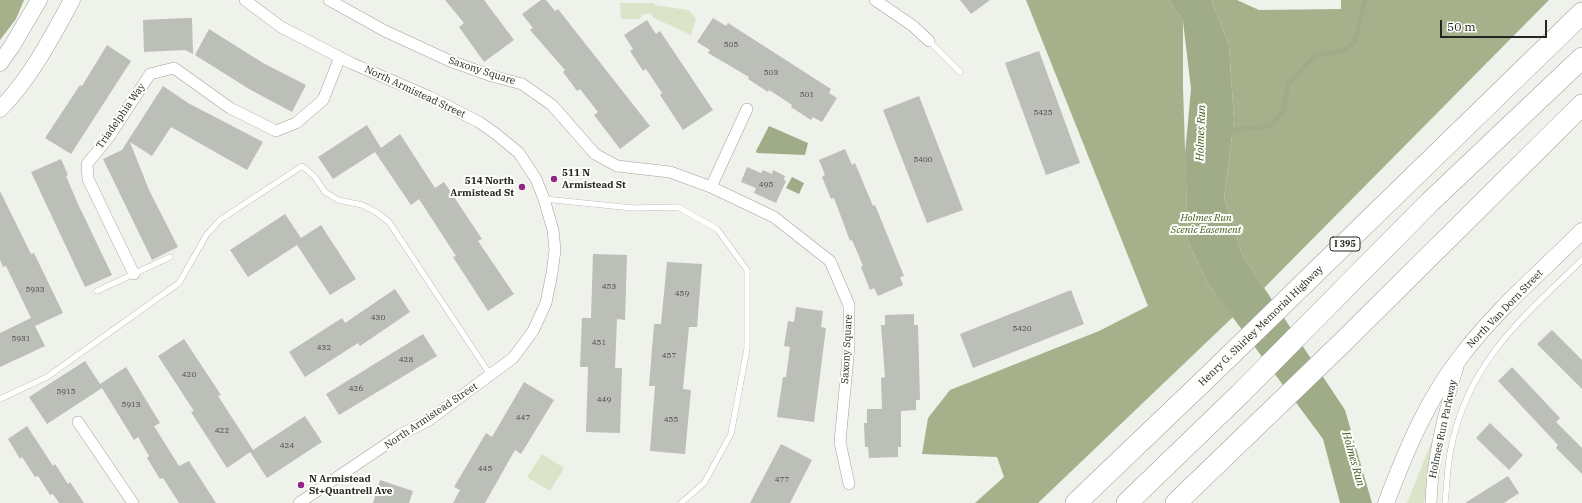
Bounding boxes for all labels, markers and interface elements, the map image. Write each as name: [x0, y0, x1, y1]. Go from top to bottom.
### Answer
scale bar: [1442, 12, 1549, 38]
text: 50 m: [1447, 19, 1476, 34]
house number: 505: [724, 40, 738, 50]
street label: Saxony Square: [447, 55, 517, 87]
street label: North Armistead Street: [363, 63, 467, 121]
house number: 503: [764, 68, 778, 78]
street label: Triadelphia Way: [94, 81, 148, 151]
house number: 501: [800, 90, 814, 100]
water label: Holmes Run: [1193, 105, 1209, 161]
house number: 5425: [1033, 108, 1053, 118]
house number: 5400: [913, 155, 933, 165]
place label: 511 N Armistead St: [562, 167, 626, 190]
marker: 511 N Armistead St: [549, 174, 559, 184]
place label: 514 North Armistead St: [450, 175, 514, 198]
house number: 495: [759, 180, 773, 190]
marker: 514 North Armistead St: [517, 182, 527, 192]
park label: Holmes Run Scenic Easement: [1171, 212, 1241, 236]
road number: I 395: [1330, 237, 1360, 251]
street label: Henry G. Shirley Memorial Highway: [1196, 263, 1326, 389]
street label: North Van Dorn Street: [1465, 267, 1545, 351]
house number: 453: [602, 282, 616, 292]
house number: 5933: [25, 285, 45, 295]
house number: 459: [675, 289, 689, 299]
house number: 430: [371, 313, 385, 323]
street label: Saxony Square: [839, 314, 855, 384]
house number: 5420: [1012, 324, 1032, 334]
house number: 5931: [11, 334, 31, 344]
house number: 451: [592, 338, 606, 348]
house number: 432: [317, 343, 331, 353]
house number: 457: [662, 351, 676, 361]
house number: 428: [399, 355, 413, 365]
house number: 420: [182, 370, 196, 380]
street label: Holmes Run Parkway: [1427, 379, 1459, 479]
street label: North Armistead Street: [382, 380, 480, 452]
house number: 426: [349, 384, 363, 394]
house number: 5915: [56, 387, 76, 397]
house number: 449: [597, 395, 611, 405]
house number: 5913: [121, 400, 141, 410]
house number: 447: [516, 413, 530, 423]
house number: 455: [664, 415, 678, 425]
house number: 422: [215, 426, 229, 436]
water label: Holmes Run: [1339, 430, 1367, 488]
house number: 424: [280, 441, 294, 451]
house number: 445: [478, 464, 492, 474]
place label: N Armistead St+Quantrell Ave: [309, 473, 392, 496]
house number: 477: [775, 475, 789, 485]
marker: N Armistead St+Quantrell Ave: [296, 480, 306, 490]

